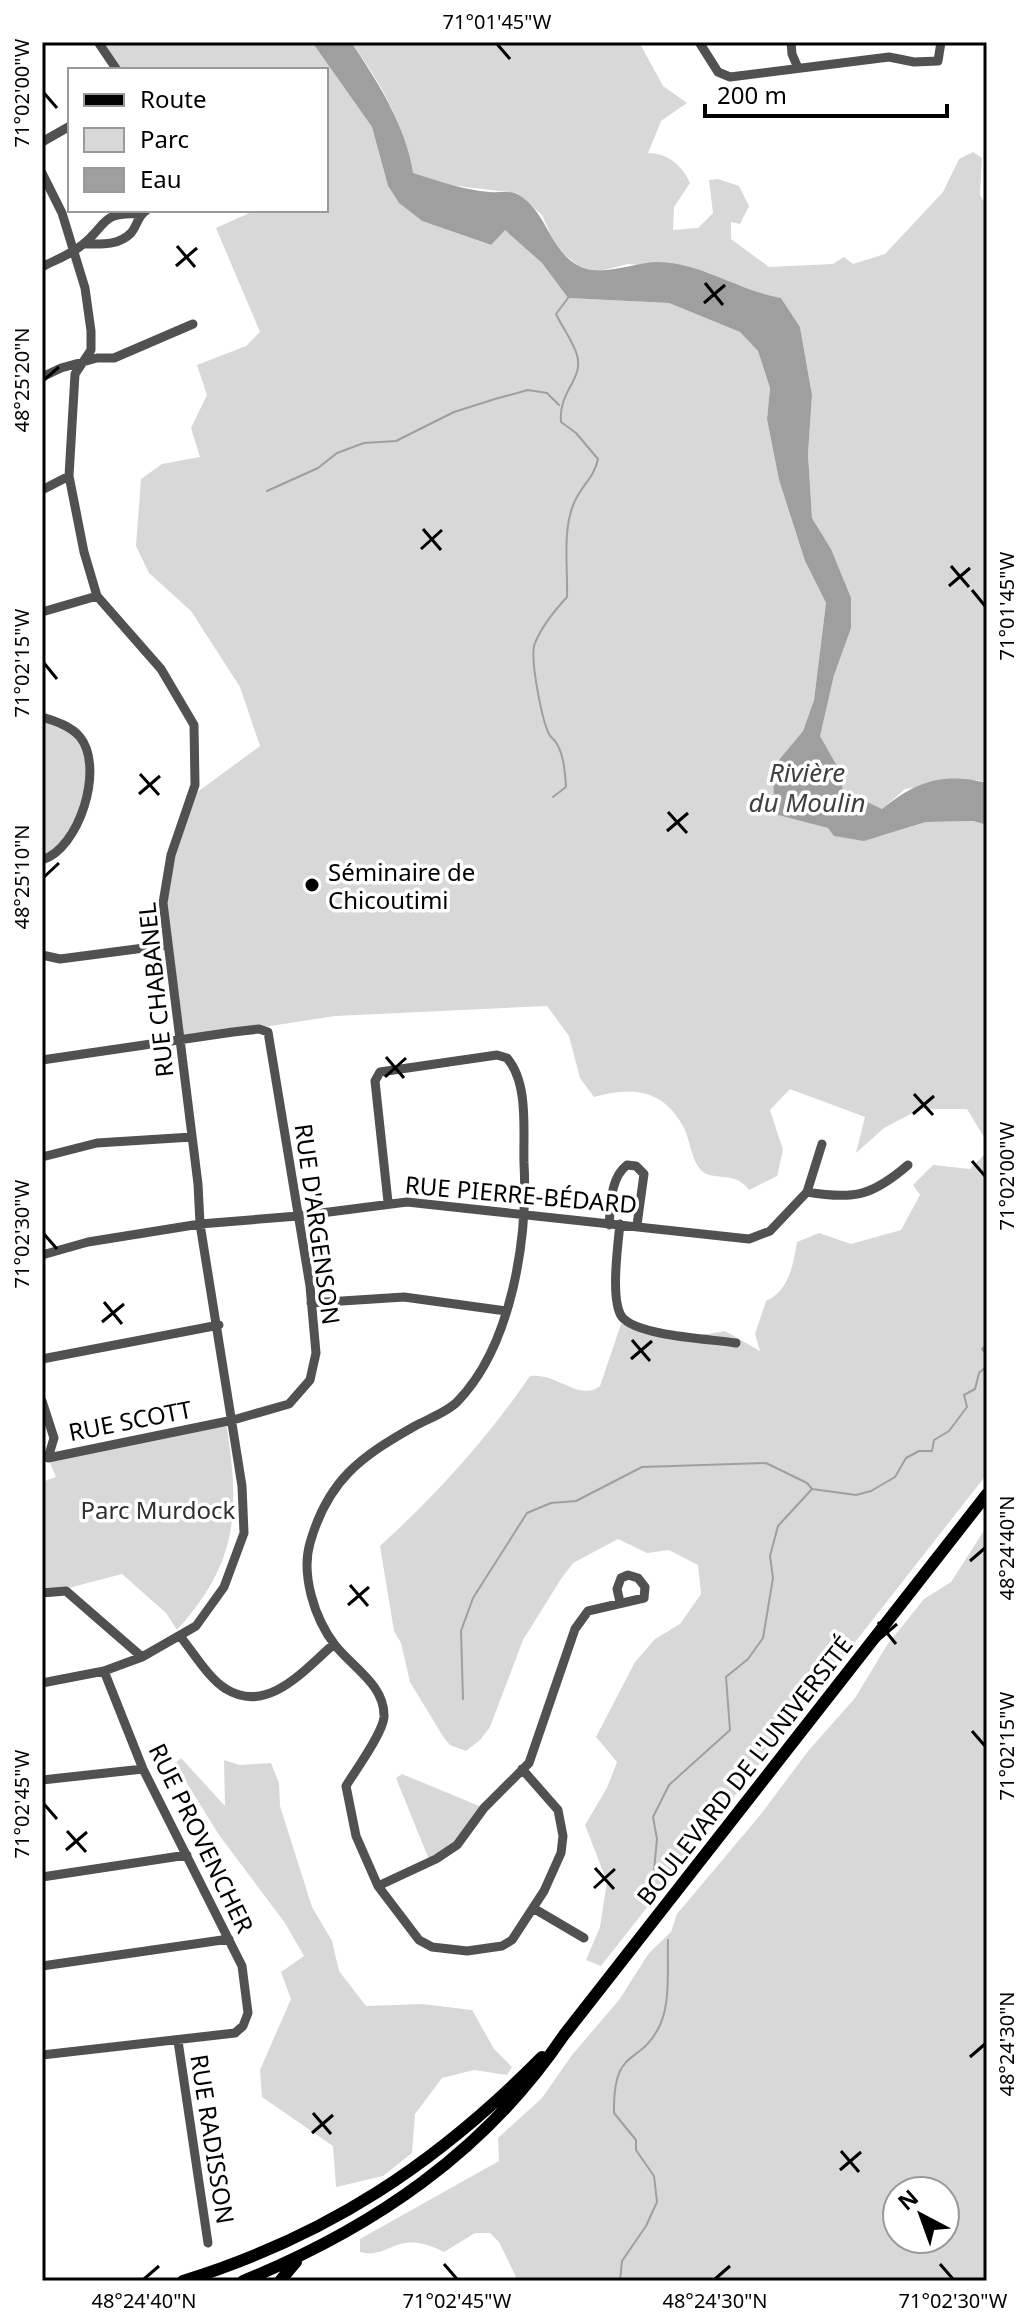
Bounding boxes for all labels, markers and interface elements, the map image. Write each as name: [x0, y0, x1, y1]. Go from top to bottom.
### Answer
text: 71°01'45"W: [443, 8, 552, 35]
text: 71°02'00"W: [8, 38, 35, 147]
legend: [68, 68, 328, 212]
scale bar: [705, 68, 947, 118]
text: 200 m: [717, 78, 787, 111]
text: Route: [140, 82, 206, 115]
text: Parc: [140, 122, 189, 155]
text: Eau: [140, 162, 182, 195]
text: 48°25'20"N: [8, 327, 35, 433]
text: 71°01'45"W: [993, 551, 1020, 660]
text: 71°02'15"W: [8, 608, 35, 717]
water label: Rivière du Moulin: [749, 754, 865, 820]
text: 48°25'10"N: [8, 824, 35, 930]
place label: Séminaire de Chicoutimi: [328, 855, 475, 916]
marker: Séminaire de Chicoutimi: [303, 876, 321, 894]
street label: RUE CHABANEL: [129, 901, 181, 1079]
street label: RUE D'ARGENSON: [288, 1121, 348, 1327]
text: 71°02'00"W: [993, 1121, 1020, 1230]
street label: RUE PIERRE-BÉDARD: [404, 1167, 638, 1221]
text: 71°02'30"W: [8, 1179, 35, 1288]
street label: RUE SCOTT: [65, 1392, 195, 1448]
park label: Parc Murdock: [81, 1493, 236, 1526]
text: 48°24'40"N: [993, 1495, 1020, 1601]
street label: BOULEVARD DE L'UNIVERSITÉ: [628, 1629, 860, 1911]
text: 71°02'15"W: [993, 1691, 1020, 1800]
street label: RUE PROVENCHER: [142, 1738, 262, 1938]
text: 71°02'45"W: [8, 1749, 35, 1858]
text: 48°24'30"N: [993, 1991, 1020, 2097]
street label: RUE RADISSON: [183, 2052, 243, 2226]
north arrow: [881, 2175, 961, 2255]
text: N: [891, 2182, 924, 2216]
text: 48°24'40"N: [91, 2287, 197, 2314]
text: 71°02'45"W: [403, 2287, 512, 2314]
text: 48°24'30"N: [662, 2287, 768, 2314]
text: 71°02'30"W: [899, 2287, 1008, 2314]

